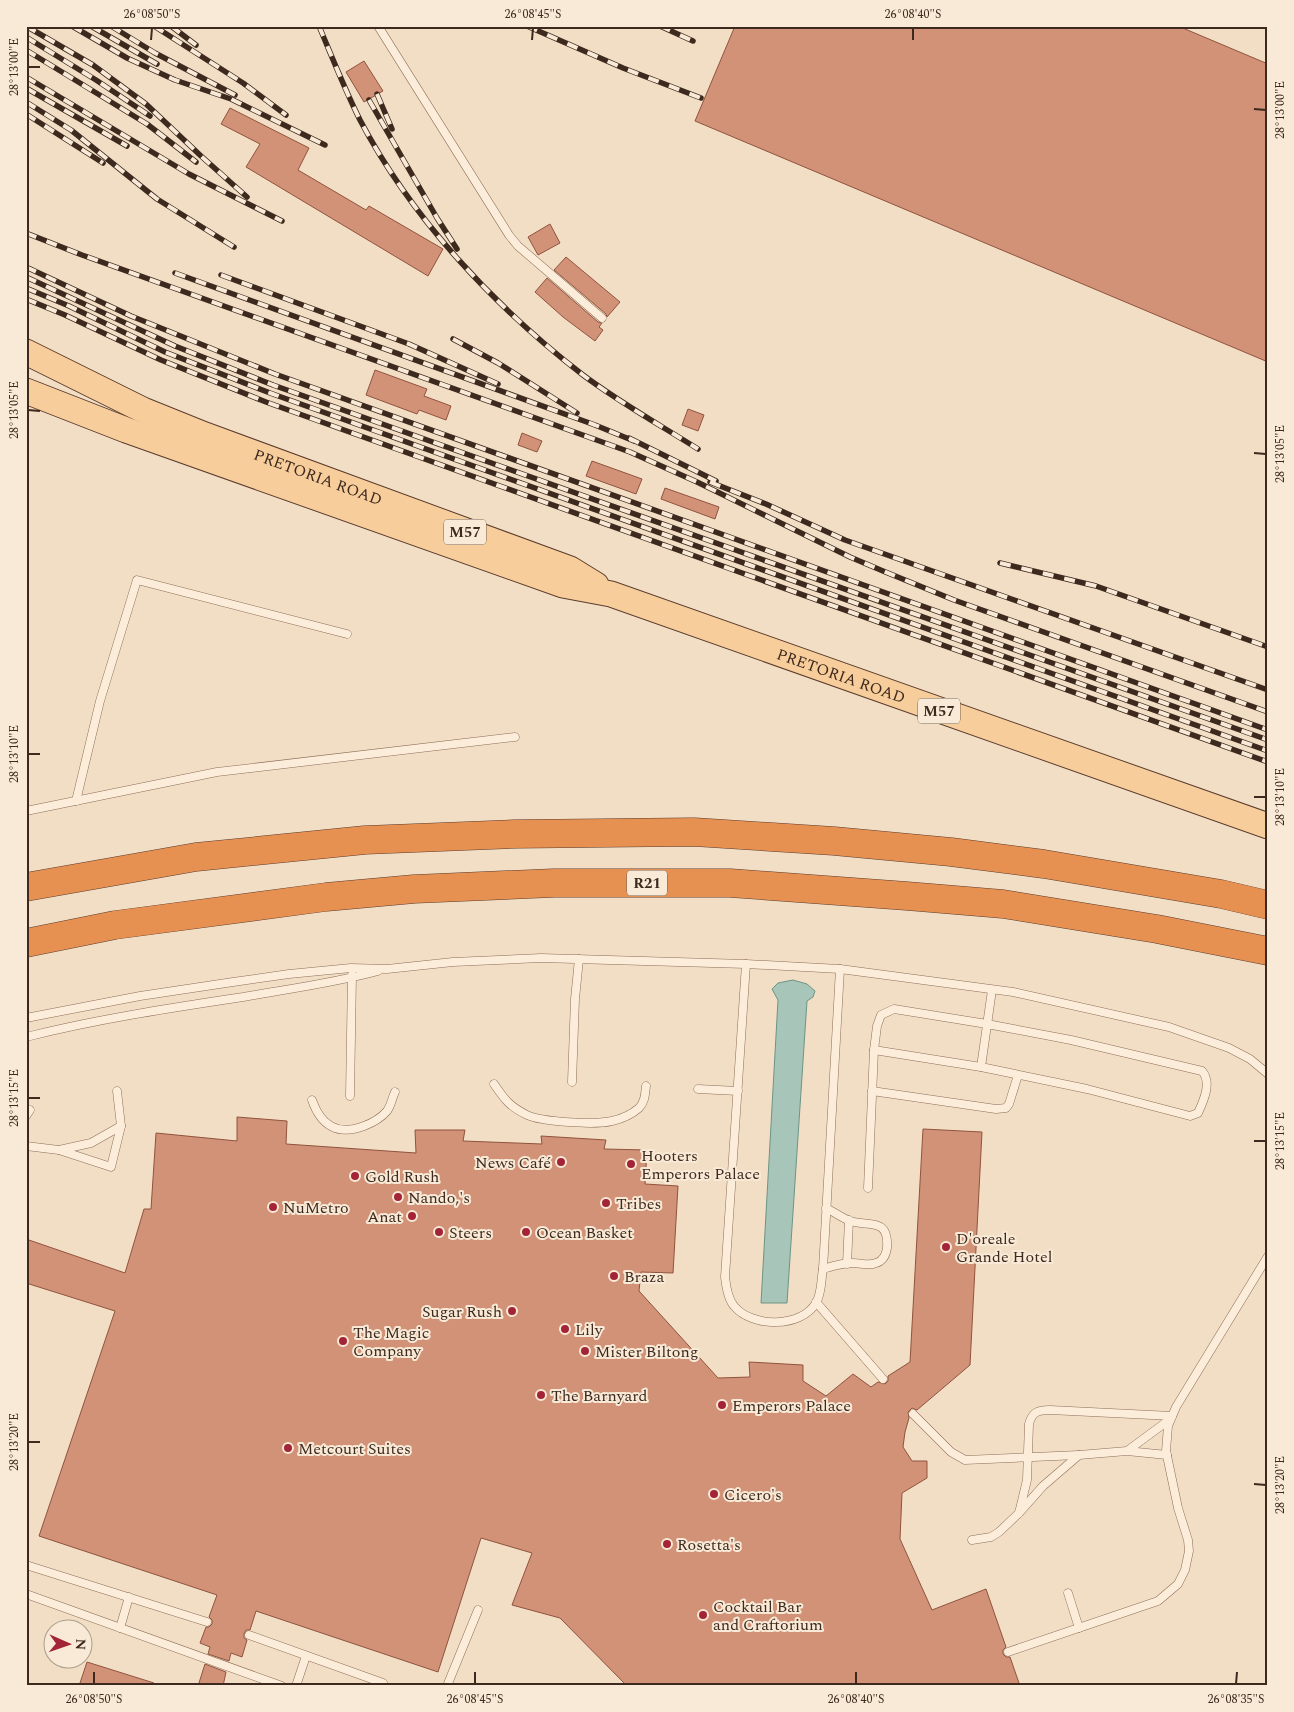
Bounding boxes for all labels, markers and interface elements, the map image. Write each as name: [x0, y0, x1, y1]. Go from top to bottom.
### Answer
text: 26°08'50"S: [124, 5, 180, 24]
text: 26°08'45"S: [505, 5, 561, 24]
text: 26°08'40"S: [885, 5, 941, 24]
text: 28°13'00"E: [5, 38, 24, 96]
text: 28°13'00"E: [1271, 81, 1290, 139]
text: 28°13'05"E: [5, 381, 24, 439]
text: 28°13'05"E: [1271, 425, 1290, 483]
street label: PRETORIA ROAD: [250, 443, 385, 512]
road number: M57: [444, 520, 486, 544]
street label: PRETORIA ROAD: [773, 642, 909, 710]
road number: M57: [918, 698, 960, 724]
text: 28°13'10"E: [5, 725, 24, 783]
text: 28°13'10"E: [1271, 768, 1290, 826]
road number: R21: [627, 870, 667, 896]
text: 28°13'15"E: [5, 1069, 24, 1127]
text: 28°13'15"E: [1271, 1112, 1290, 1170]
place label: Hooters Emperors Palace: [641, 1144, 760, 1186]
place label: News Café: [475, 1151, 551, 1175]
marker: News Café: [555, 1156, 567, 1168]
marker: Hooters Emperors Palace: [625, 1158, 637, 1170]
place label: Gold Rush: [365, 1165, 439, 1189]
marker: Gold Rush: [349, 1170, 361, 1182]
place label: Nando,'s: [408, 1186, 470, 1210]
marker: Nando,'s: [392, 1191, 404, 1203]
place label: Tribes: [616, 1192, 661, 1216]
place label: NuMetro: [283, 1196, 349, 1220]
marker: Tribes: [600, 1197, 612, 1209]
marker: NuMetro: [267, 1201, 279, 1213]
place label: Anat: [367, 1205, 402, 1229]
marker: Anat: [406, 1210, 418, 1222]
place label: Steers: [449, 1221, 492, 1245]
place label: Ocean Basket: [536, 1221, 633, 1245]
marker: Steers: [433, 1226, 445, 1238]
marker: Ocean Basket: [520, 1226, 532, 1238]
place label: D'oreale Grande Hotel: [956, 1227, 1052, 1269]
marker: D'oreale Grande Hotel: [940, 1241, 952, 1253]
place label: Braza: [624, 1265, 664, 1289]
marker: Braza: [608, 1270, 620, 1282]
place label: Sugar Rush: [422, 1300, 502, 1324]
marker: Sugar Rush: [506, 1305, 518, 1317]
place label: Lily: [575, 1318, 604, 1342]
place label: The Magic Company: [353, 1321, 429, 1363]
marker: Lily: [559, 1323, 571, 1335]
marker: The Magic Company: [337, 1335, 349, 1347]
place label: Mister Biltong: [595, 1340, 698, 1364]
marker: Mister Biltong: [579, 1345, 591, 1357]
place label: The Barnyard: [551, 1384, 648, 1408]
marker: The Barnyard: [535, 1389, 547, 1401]
place label: Emperors Palace: [732, 1394, 851, 1418]
marker: Emperors Palace: [716, 1399, 728, 1411]
text: 28°13'20"E: [5, 1413, 24, 1471]
place label: Metcourt Suites: [298, 1437, 411, 1461]
marker: Metcourt Suites: [282, 1442, 294, 1454]
text: 28°13'20"E: [1271, 1456, 1290, 1514]
place label: Cicero's: [724, 1483, 782, 1507]
marker: Cicero's: [708, 1488, 720, 1500]
place label: Rosetta's: [677, 1533, 741, 1557]
marker: Rosetta's: [661, 1538, 673, 1550]
place label: Cocktail Bar and Craftorium: [713, 1595, 823, 1637]
marker: Cocktail Bar and Craftorium: [697, 1609, 709, 1621]
north arrow: [42, 1620, 92, 1670]
text: N: [70, 1638, 91, 1651]
text: 26°08'50"S: [66, 1690, 122, 1709]
text: 26°08'45"S: [447, 1690, 503, 1709]
text: 26°08'40"S: [828, 1690, 884, 1709]
text: 26°08'35"S: [1208, 1690, 1264, 1709]

